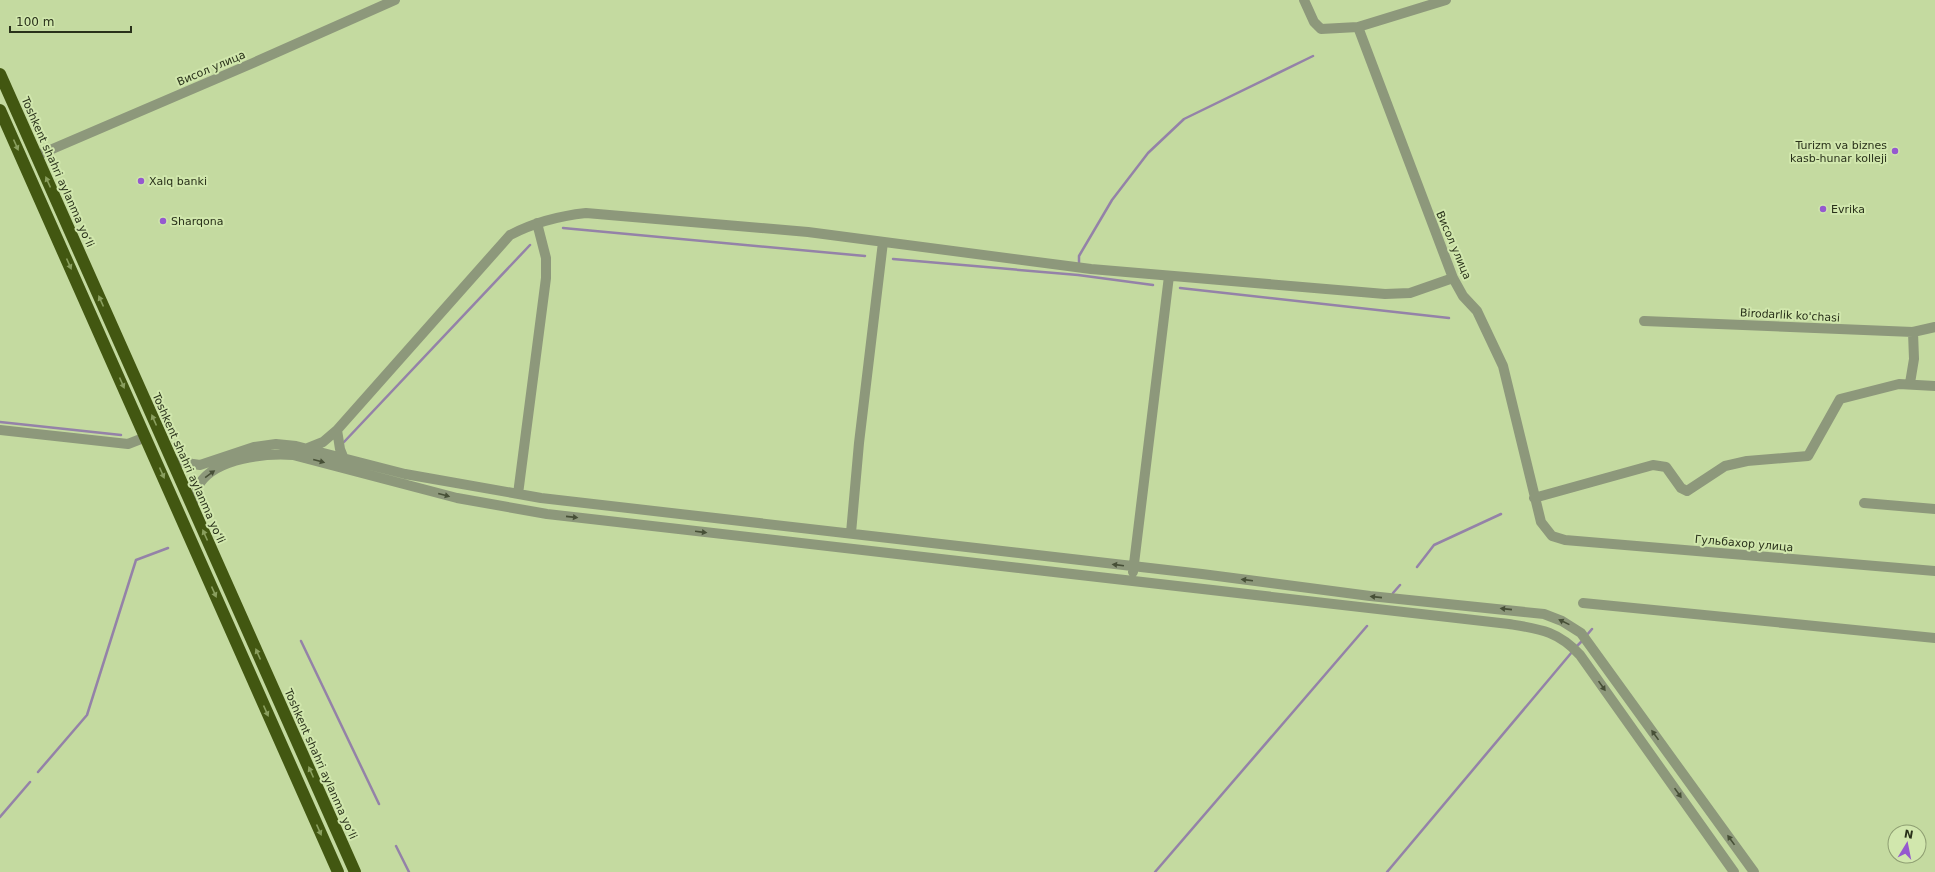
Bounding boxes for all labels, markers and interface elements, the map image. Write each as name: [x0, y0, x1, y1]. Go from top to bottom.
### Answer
scale bar: [10, 8, 131, 34]
text: 100 m: [16, 15, 54, 29]
street label: Висол улица: [175, 48, 247, 89]
street label: Toshkent shahri aylanma yoʻli: [18, 94, 97, 249]
place label: Turizm va biznes kasb-hunar kolleji: [1790, 139, 1887, 165]
one-way arrow: [13, 140, 19, 151]
marker: Turizm va biznes kasb-hunar kolleji: [1890, 146, 1900, 156]
place label: Xalq banki: [149, 175, 207, 188]
marker: Xalq banki: [136, 176, 146, 186]
one-way arrow: [45, 177, 51, 188]
place label: Evrika: [1831, 203, 1865, 216]
marker: Evrika: [1818, 204, 1828, 214]
street label: Висол улица: [1433, 209, 1474, 281]
place label: Sharqona: [171, 215, 223, 228]
marker: Sharqona: [158, 216, 168, 226]
one-way arrow: [66, 258, 72, 269]
one-way arrow: [98, 296, 104, 307]
street label: Birodarlik ko'chasi: [1740, 306, 1840, 325]
one-way arrow: [119, 377, 125, 388]
street label: Toshkent shahri aylanma yoʻli: [149, 390, 228, 545]
one-way arrow: [150, 414, 157, 426]
one-way arrow: [313, 458, 325, 464]
one-way arrow: [159, 467, 165, 478]
one-way arrow: [205, 470, 216, 478]
one-way arrow: [439, 492, 451, 498]
one-way arrow: [566, 513, 578, 520]
one-way arrow: [202, 529, 208, 541]
one-way arrow: [695, 529, 708, 535]
street label: Гульбахор улица: [1694, 533, 1794, 554]
one-way arrow: [1112, 562, 1124, 568]
one-way arrow: [1241, 577, 1253, 583]
one-way arrow: [211, 586, 217, 597]
one-way arrow: [1370, 593, 1382, 600]
one-way arrow: [1500, 606, 1512, 613]
one-way arrow: [1558, 619, 1570, 625]
one-way arrow: [255, 648, 261, 659]
one-way arrow: [1598, 681, 1606, 692]
street label: Toshkent shahri aylanma yoʻli: [281, 686, 360, 841]
one-way arrow: [263, 705, 270, 717]
one-way arrow: [1651, 729, 1659, 740]
one-way arrow: [308, 767, 314, 778]
one-way arrow: [1674, 787, 1682, 798]
one-way arrow: [316, 824, 322, 835]
north arrow: [1887, 824, 1927, 864]
text: N: [1903, 827, 1914, 842]
one-way arrow: [1727, 835, 1735, 846]

